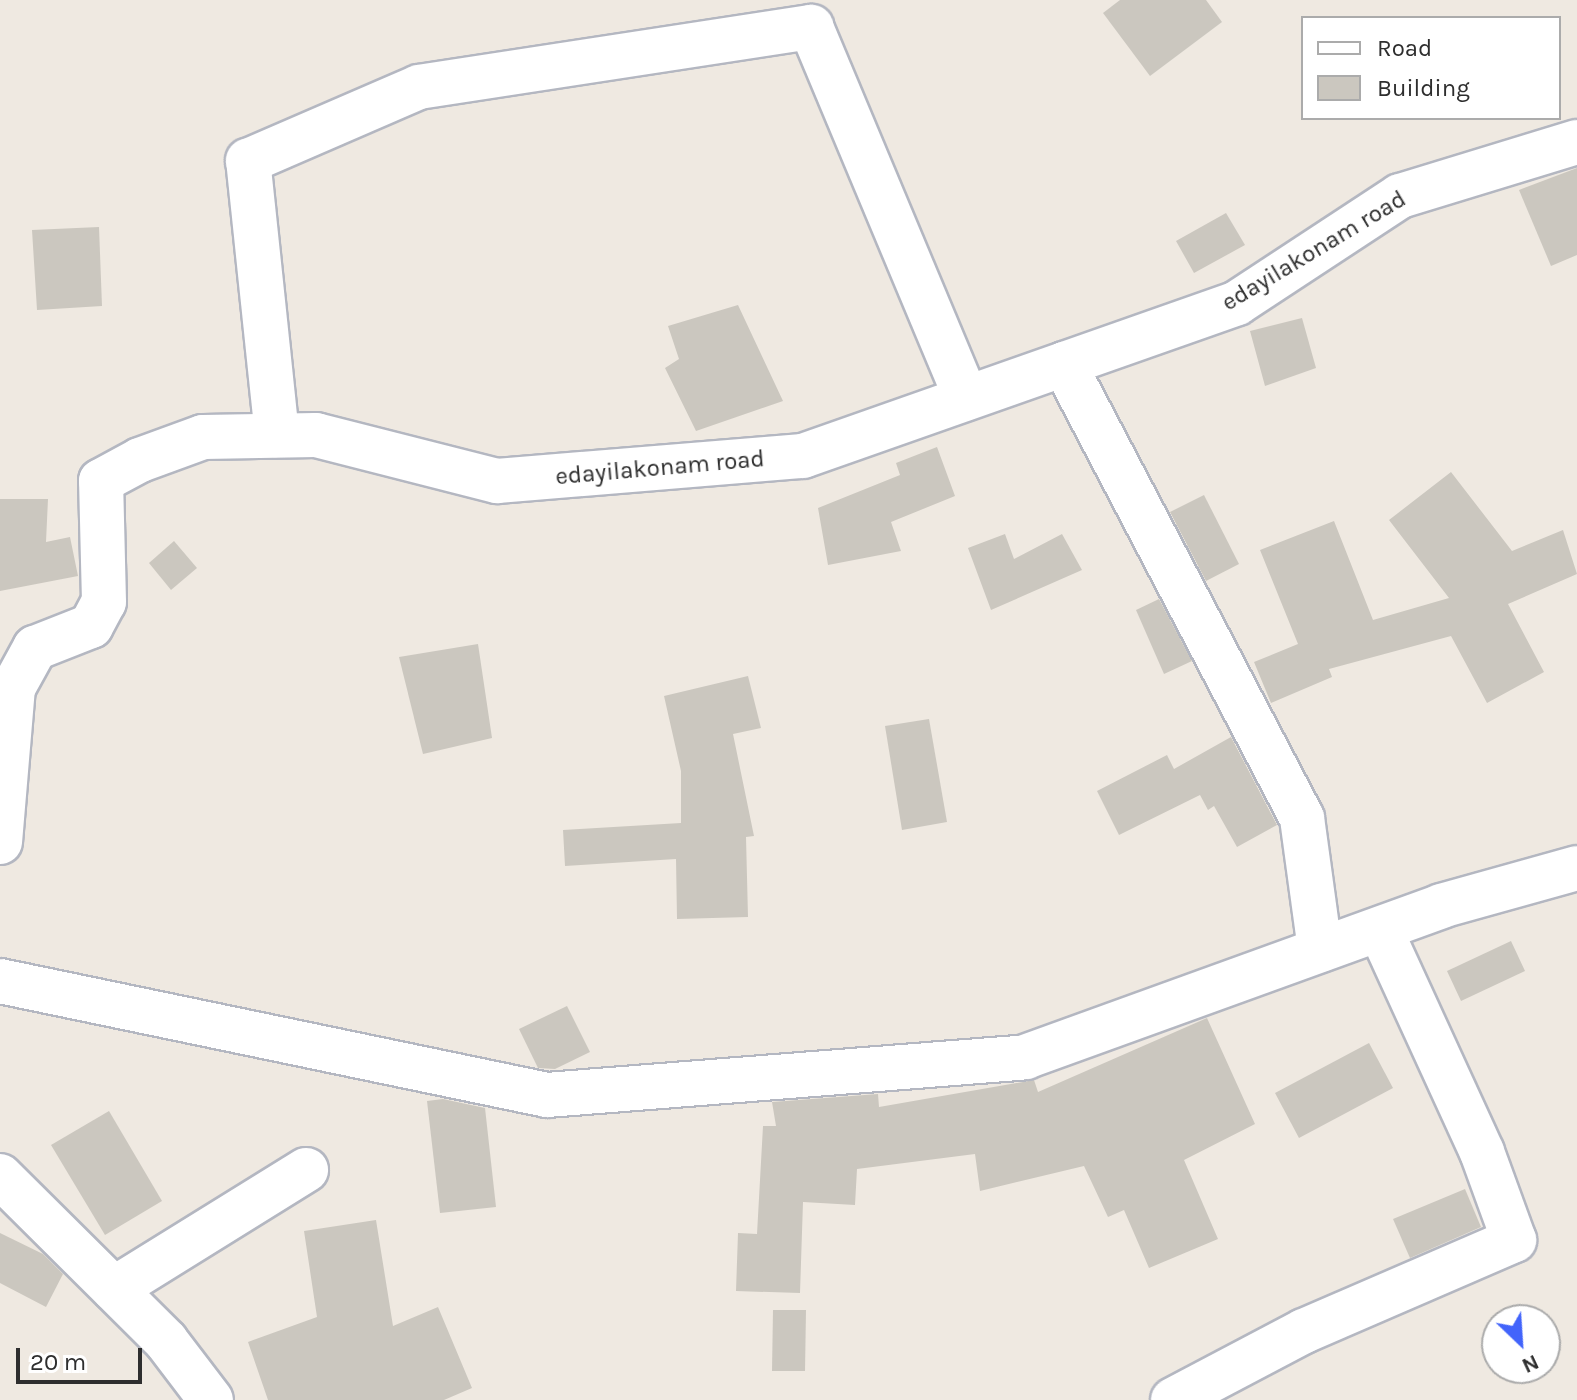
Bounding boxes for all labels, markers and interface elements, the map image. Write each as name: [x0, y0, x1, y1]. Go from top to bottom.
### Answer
legend: [1301, 16, 1561, 120]
text: Road: [1377, 34, 1432, 62]
text: Building: [1377, 74, 1470, 102]
street label: edayilakonam road: [1217, 185, 1411, 317]
street label: edayilakonam road: [554, 445, 766, 491]
north arrow: [1481, 1304, 1561, 1384]
scale bar: [20, 1332, 146, 1382]
text: 20 m: [30, 1348, 86, 1376]
text: N: [1518, 1349, 1543, 1379]

